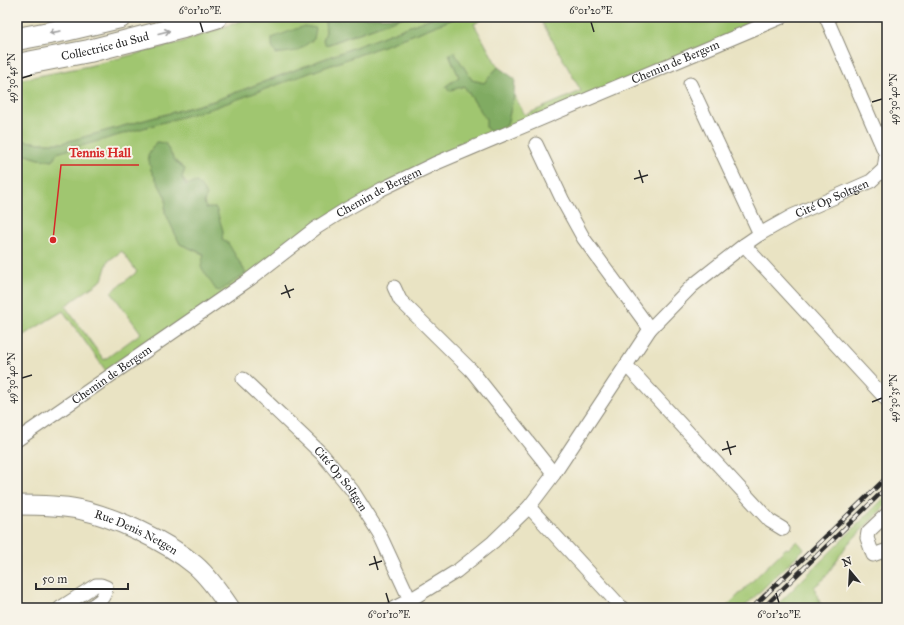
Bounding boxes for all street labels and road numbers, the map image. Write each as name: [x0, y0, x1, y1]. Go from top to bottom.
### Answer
street label: Collectrice du Sud: [60, 29, 150, 63]
street label: Chemin de Bergem: [629, 37, 721, 87]
street label: Chemin de Bergem: [334, 164, 424, 220]
street label: Cité Op Soltgen: [793, 176, 871, 221]
street label: Chemin de Bergem: [69, 342, 154, 407]
street label: Cité Op Soltgen: [311, 443, 371, 514]
street label: Rue Denis Netgen: [93, 507, 181, 558]

